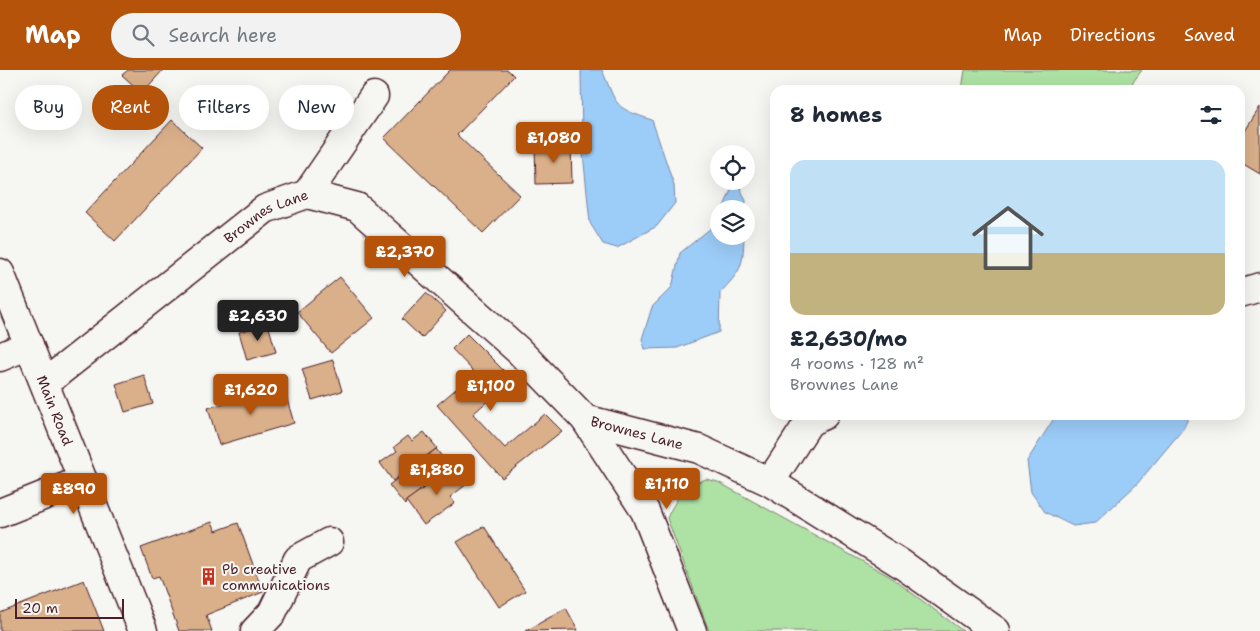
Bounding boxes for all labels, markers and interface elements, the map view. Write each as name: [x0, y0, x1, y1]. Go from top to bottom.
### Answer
search box: [111, 13, 461, 58]
text: Map: [25, 19, 81, 51]
icon: search: [129, 21, 157, 49]
text: Search here: [169, 23, 277, 48]
text: Map: [1004, 23, 1042, 47]
text: Directions: [1070, 23, 1156, 47]
text: Saved: [1184, 23, 1235, 47]
chip: Buy: [15, 85, 82, 130]
chip: Rent: [92, 85, 169, 130]
chip: Filters: [179, 85, 269, 130]
chip: New: [279, 85, 354, 130]
text: 8 homes: [790, 101, 882, 129]
icon: filters: [1197, 101, 1225, 129]
pin: £1,080: [513, 122, 595, 164]
text: £1,080: [527, 127, 581, 148]
map controls: [710, 145, 755, 245]
button: locate: [710, 145, 755, 190]
street label: Brownes Lane: [220, 185, 311, 247]
icon: home: [963, 193, 1053, 283]
button: layers: [710, 200, 755, 245]
pin: £2,370: [364, 236, 446, 278]
text: £2,370: [376, 241, 434, 262]
pin: £2,630: [217, 300, 299, 342]
text: £2,630: [228, 305, 288, 326]
text: £2,630/mo: [790, 325, 907, 353]
text: 4 rooms · 128 m²: [790, 353, 924, 374]
pin: £1,100: [450, 370, 532, 412]
street label: Main Road: [33, 373, 77, 448]
pin: £1,620: [210, 374, 292, 416]
text: Brownes Lane: [790, 374, 899, 395]
text: £1,100: [467, 375, 515, 396]
text: £1,620: [224, 379, 278, 400]
street label: Brownes Lane: [589, 412, 685, 454]
pin: £1,880: [396, 454, 478, 496]
text: £1,880: [410, 459, 464, 480]
pin: £1,110: [626, 468, 708, 510]
pin: £890: [44, 472, 104, 515]
text: £1,110: [645, 473, 689, 494]
text: £890: [52, 478, 96, 499]
place label: Pb creative communications: [222, 560, 330, 594]
building icon: Pb creative communications: [198, 567, 218, 587]
scale bar: [15, 596, 124, 619]
text: 20 m: [22, 599, 58, 617]

